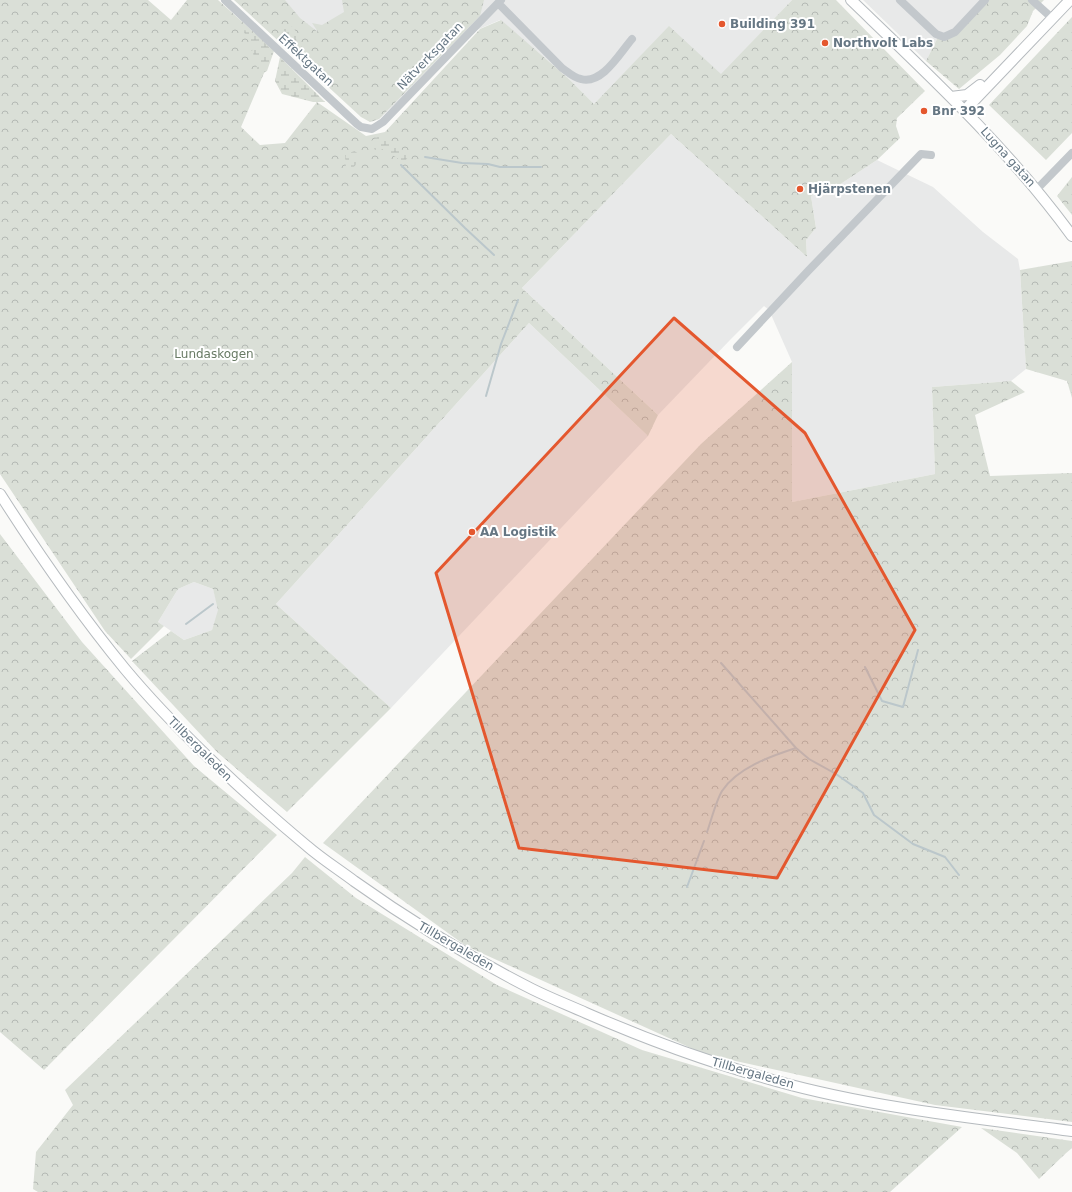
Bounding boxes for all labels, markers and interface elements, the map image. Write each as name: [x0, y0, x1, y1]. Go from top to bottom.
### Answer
place label: Building 391: [730, 17, 815, 31]
street label: Nätverksgatan: [394, 19, 466, 93]
marker: Building 391: [717, 19, 727, 29]
street label: Effektgatan: [276, 31, 336, 89]
place label: Northvolt Labs: [833, 36, 933, 50]
marker: Northvolt Labs: [820, 38, 830, 48]
place label: Bnr 392: [932, 104, 985, 118]
marker: Bnr 392: [919, 106, 929, 116]
street label: Lugna gatan: [978, 124, 1038, 190]
place label: Hjärpstenen: [808, 182, 891, 196]
marker: Hjärpstenen: [795, 184, 805, 194]
park label: Lundaskogen: [174, 347, 254, 361]
place label: AA Logistik: [480, 525, 557, 539]
marker: AA Logistik: [467, 527, 477, 537]
street label: Tillbergaleden: [164, 713, 235, 784]
street label: Tillbergaleden: [415, 918, 496, 973]
street label: Tillbergaleden: [709, 1054, 796, 1091]

